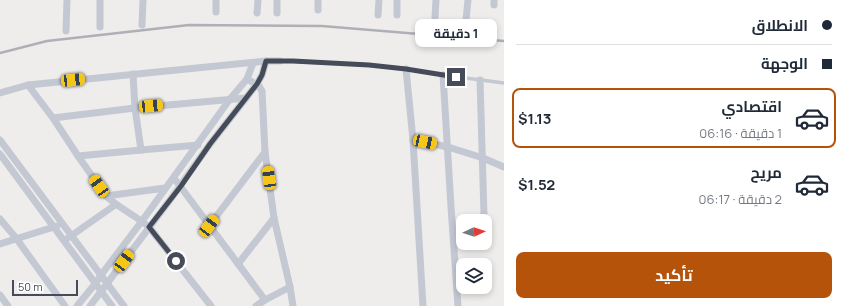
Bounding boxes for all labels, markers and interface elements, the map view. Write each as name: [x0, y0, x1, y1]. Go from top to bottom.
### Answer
text: الانطلاق: [752, 15, 808, 36]
callout: 1 دقيقة: [415, 19, 497, 47]
text: 1 دقيقة: [433, 24, 479, 42]
text: الوجهة: [761, 53, 808, 74]
route end: [447, 68, 465, 86]
car: [60, 73, 86, 87]
text: اقتصادي: [722, 96, 782, 117]
car: [139, 99, 163, 113]
icon: car: [794, 100, 830, 136]
text: $1.13: [518, 108, 551, 129]
text: 1 دقيقة · 06:16: [699, 124, 782, 142]
car: [412, 134, 438, 150]
text: مريح: [750, 162, 782, 183]
car: [261, 165, 277, 191]
icon: car: [794, 166, 830, 202]
car: [87, 173, 111, 199]
text: $1.52: [518, 174, 555, 195]
text: 2 دقيقة · 06:17: [699, 190, 782, 208]
car: [197, 213, 221, 239]
north arrow: [456, 214, 492, 250]
map controls: [456, 214, 492, 294]
car: [112, 248, 136, 274]
route start: [167, 252, 185, 270]
button: تأكيد: [516, 252, 832, 298]
button: layers: [456, 258, 492, 294]
scale bar: [12, 278, 78, 297]
text: 50 m: [18, 279, 43, 294]

